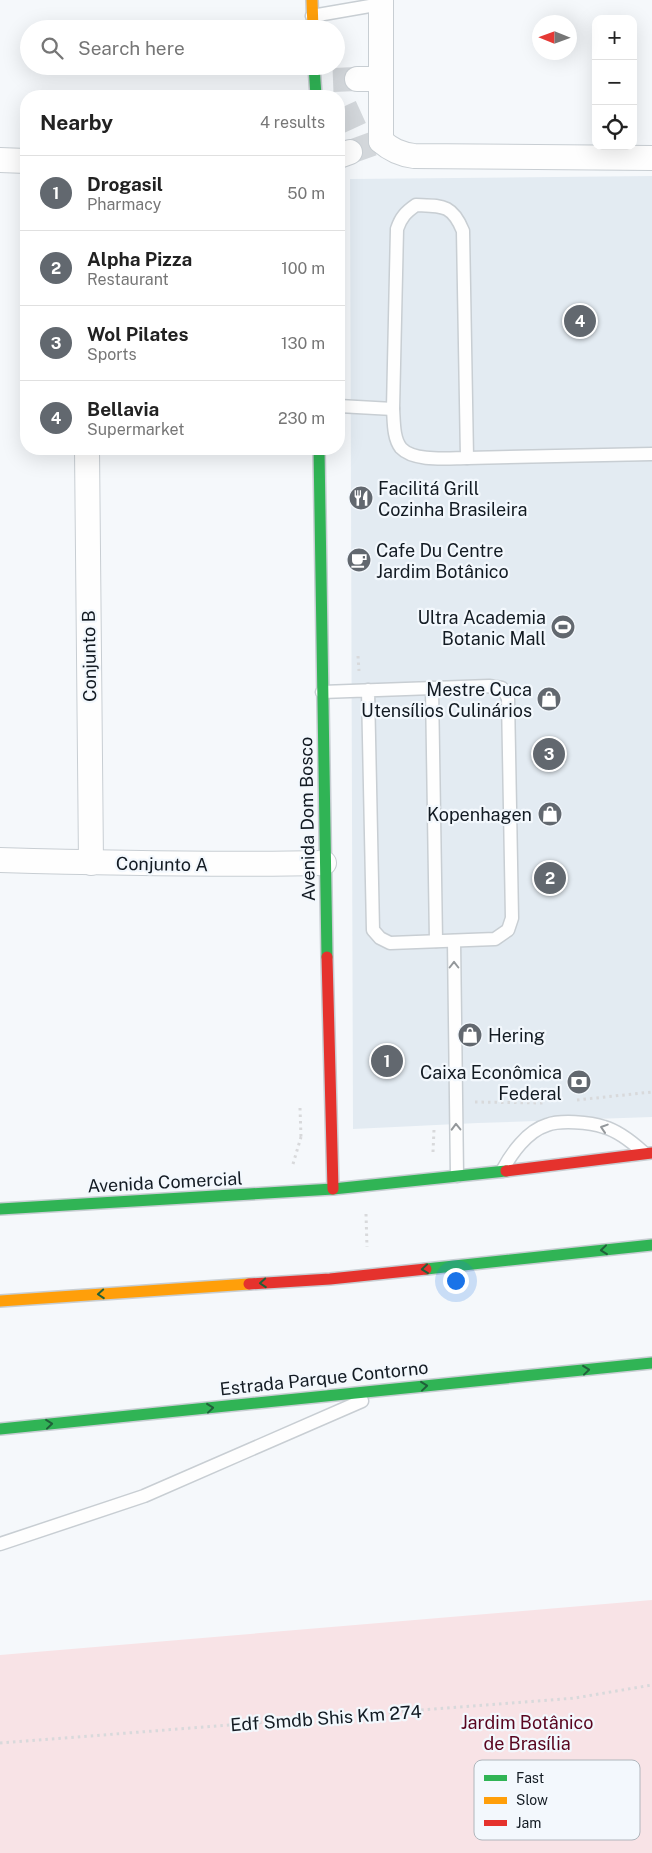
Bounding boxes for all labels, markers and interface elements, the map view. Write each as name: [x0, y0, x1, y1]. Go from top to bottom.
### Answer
north arrow: [532, 15, 577, 60]
map controls: [592, 15, 637, 150]
button: +: [592, 15, 637, 60]
search box: [20, 20, 345, 75]
icon: search: [38, 34, 66, 62]
text: Search here: [78, 37, 185, 59]
button: −: [592, 60, 637, 105]
button: locate: [592, 105, 637, 150]
text: Nearby: [40, 110, 113, 135]
text: 4 results: [260, 113, 325, 132]
text: Drogasil: [87, 173, 163, 195]
text: 1: [53, 184, 59, 203]
text: 50 m: [287, 184, 325, 203]
text: Pharmacy: [87, 195, 161, 214]
text: Alpha Pizza: [87, 248, 192, 270]
text: 2: [51, 259, 61, 278]
text: 100 m: [281, 259, 325, 278]
text: Restaurant: [87, 270, 169, 289]
pin: 4: [564, 302, 596, 340]
text: Wol Pilates: [87, 323, 188, 345]
text: 3: [51, 334, 61, 353]
text: 130 m: [281, 334, 325, 353]
text: Sports: [87, 345, 137, 364]
text: Bellavia: [87, 398, 159, 420]
text: 4: [51, 409, 61, 428]
text: 230 m: [278, 409, 325, 428]
text: Supermarket: [87, 420, 184, 439]
place label: Facilitá Grill Cozinha Brasileira: [378, 478, 527, 520]
restaurant icon: Facilitá Grill Cozinha Brasileira: [348, 485, 374, 511]
place label: Cafe Du Centre Jardim Botânico: [376, 540, 509, 582]
cafe icon: Cafe Du Centre Jardim Botânico: [346, 547, 372, 573]
place label: Ultra Academia Botanic Mall: [418, 607, 546, 649]
street label: Conjunto B: [78, 610, 100, 702]
sports icon: Ultra Academia Botanic Mall: [550, 614, 576, 640]
place label: Mestre Cuca Utensílios Culinários: [361, 679, 532, 721]
shop icon: Mestre Cuca Utensílios Culinários: [536, 686, 562, 712]
pin: 3: [533, 735, 565, 773]
street label: Avenida Dom Bosco: [295, 737, 319, 901]
shop icon: Kopenhagen: [537, 801, 563, 827]
place label: Kopenhagen: [427, 804, 532, 825]
street label: Conjunto A: [116, 853, 208, 875]
pin: 2: [534, 859, 566, 897]
one-way arrow: [449, 960, 459, 968]
shop icon: Hering: [457, 1022, 483, 1048]
place label: Hering: [488, 1025, 545, 1046]
pin: 1: [371, 1042, 403, 1080]
place label: Caixa Econômica Federal: [420, 1062, 562, 1104]
bank icon: Caixa Econômica Federal: [566, 1069, 592, 1095]
one-way arrow: [450, 1123, 461, 1131]
one-way arrow: [600, 1124, 608, 1134]
street label: Avenida Comercial: [87, 1167, 243, 1197]
one-way arrow: [599, 1244, 607, 1255]
one-way arrow: [420, 1263, 428, 1274]
your location: [443, 1268, 469, 1294]
one-way arrow: [258, 1278, 266, 1289]
one-way arrow: [96, 1289, 104, 1300]
street label: Estrada Parque Contorno: [219, 1357, 429, 1399]
one-way arrow: [582, 1365, 590, 1376]
one-way arrow: [420, 1381, 428, 1392]
one-way arrow: [206, 1402, 214, 1413]
one-way arrow: [45, 1419, 53, 1430]
street label: Edf Smdb Shis Km 274: [230, 1701, 422, 1735]
park label: Jardim Botânico de Brasília: [461, 1712, 593, 1754]
legend: [474, 1760, 640, 1840]
text: Fast: [516, 1770, 544, 1786]
text: Slow: [516, 1792, 548, 1808]
text: Jam: [516, 1815, 541, 1831]

